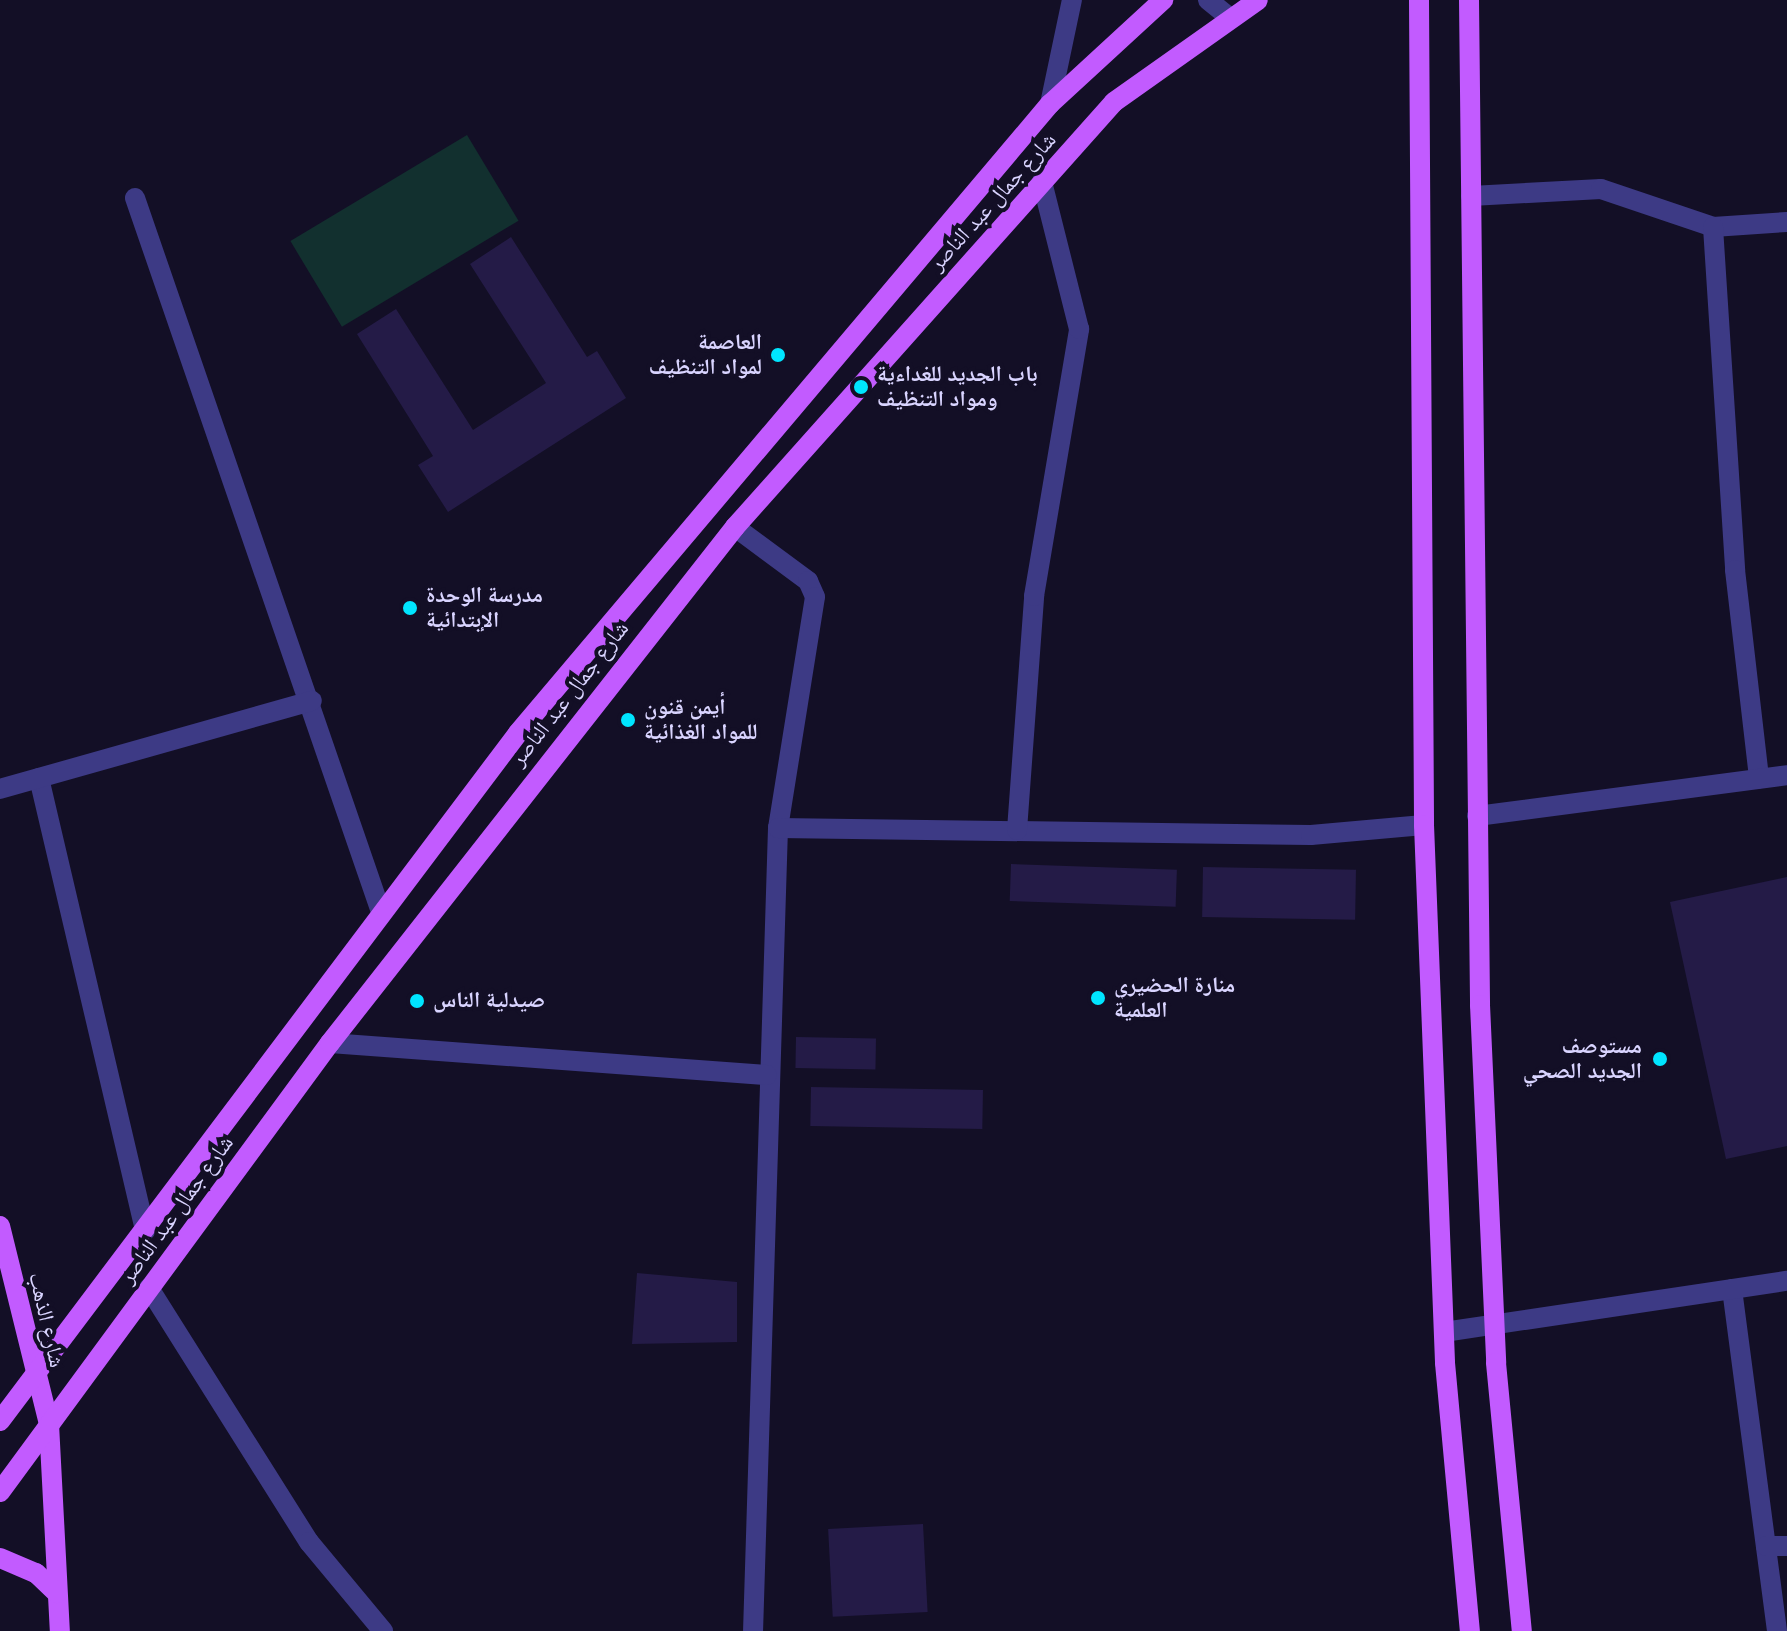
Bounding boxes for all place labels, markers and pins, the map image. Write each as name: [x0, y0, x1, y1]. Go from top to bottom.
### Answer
place label: العاصمة لمواد التنظيف: [649, 329, 762, 380]
marker: العاصمة لمواد التنظيف: [769, 346, 787, 364]
place label: باب الجديد للغداءية ومواد التنظيف: [877, 361, 1038, 412]
marker: باب الجديد للغداءية ومواد التنظيف: [852, 378, 870, 396]
place label: مدرسة الوحدة الإبتدائية: [426, 582, 543, 634]
marker: مدرسة الوحدة الإبتدائية: [401, 599, 419, 617]
place label: أيمن قنون للمواد الغذائية: [644, 694, 758, 746]
marker: أيمن قنون للمواد الغذائية: [619, 711, 637, 729]
place label: منارة الحضيري العلمية: [1114, 972, 1235, 1024]
place label: صيدلية الناس: [433, 988, 545, 1014]
marker: منارة الحضيري العلمية: [1089, 989, 1107, 1007]
marker: صيدلية الناس: [408, 992, 426, 1010]
place label: مستوصف الجديد الصحي: [1523, 1033, 1642, 1084]
marker: مستوصف الجديد الصحي: [1649, 1048, 1671, 1070]

